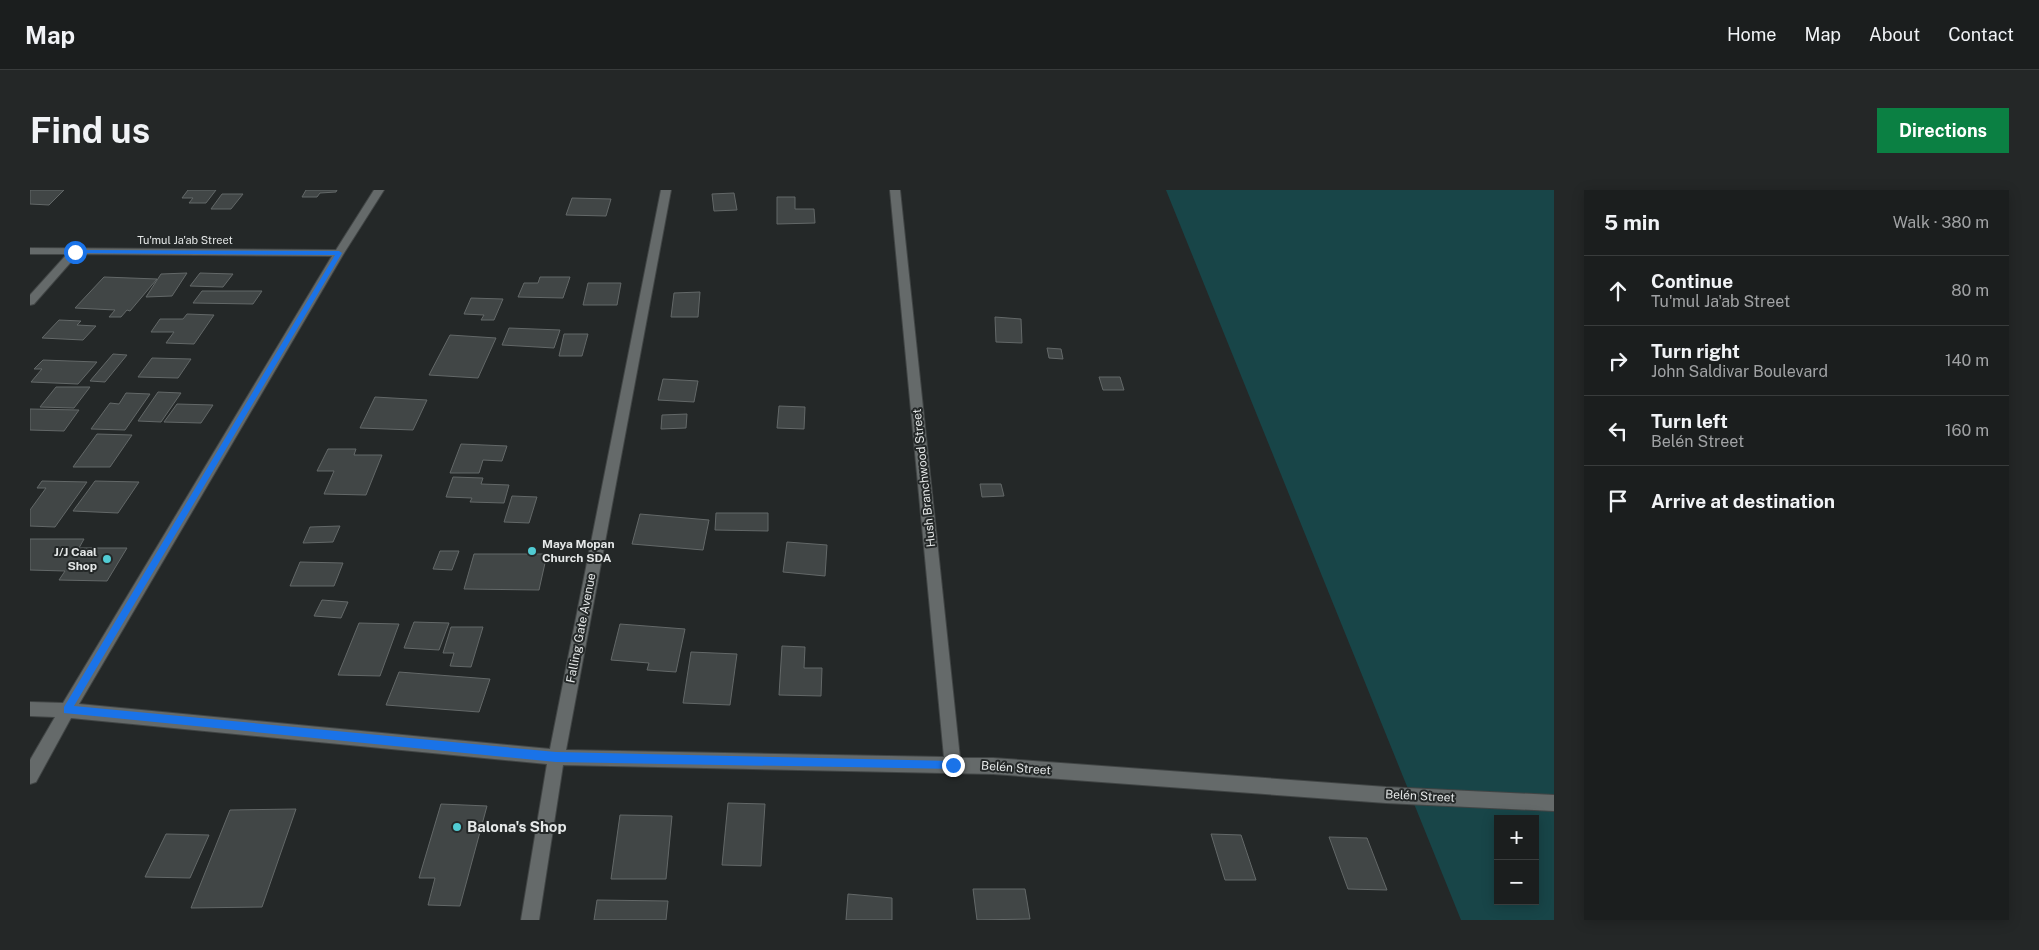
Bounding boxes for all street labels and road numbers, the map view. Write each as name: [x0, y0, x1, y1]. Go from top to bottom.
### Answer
street label: Tu'mul Ja'ab Street: [137, 234, 233, 246]
street label: Hush Branchwood Street: [910, 408, 938, 548]
street label: Falling Gate Avenue: [563, 572, 599, 684]
street label: Belén Street: [981, 759, 1052, 777]
street label: Belén Street: [1385, 787, 1456, 805]

